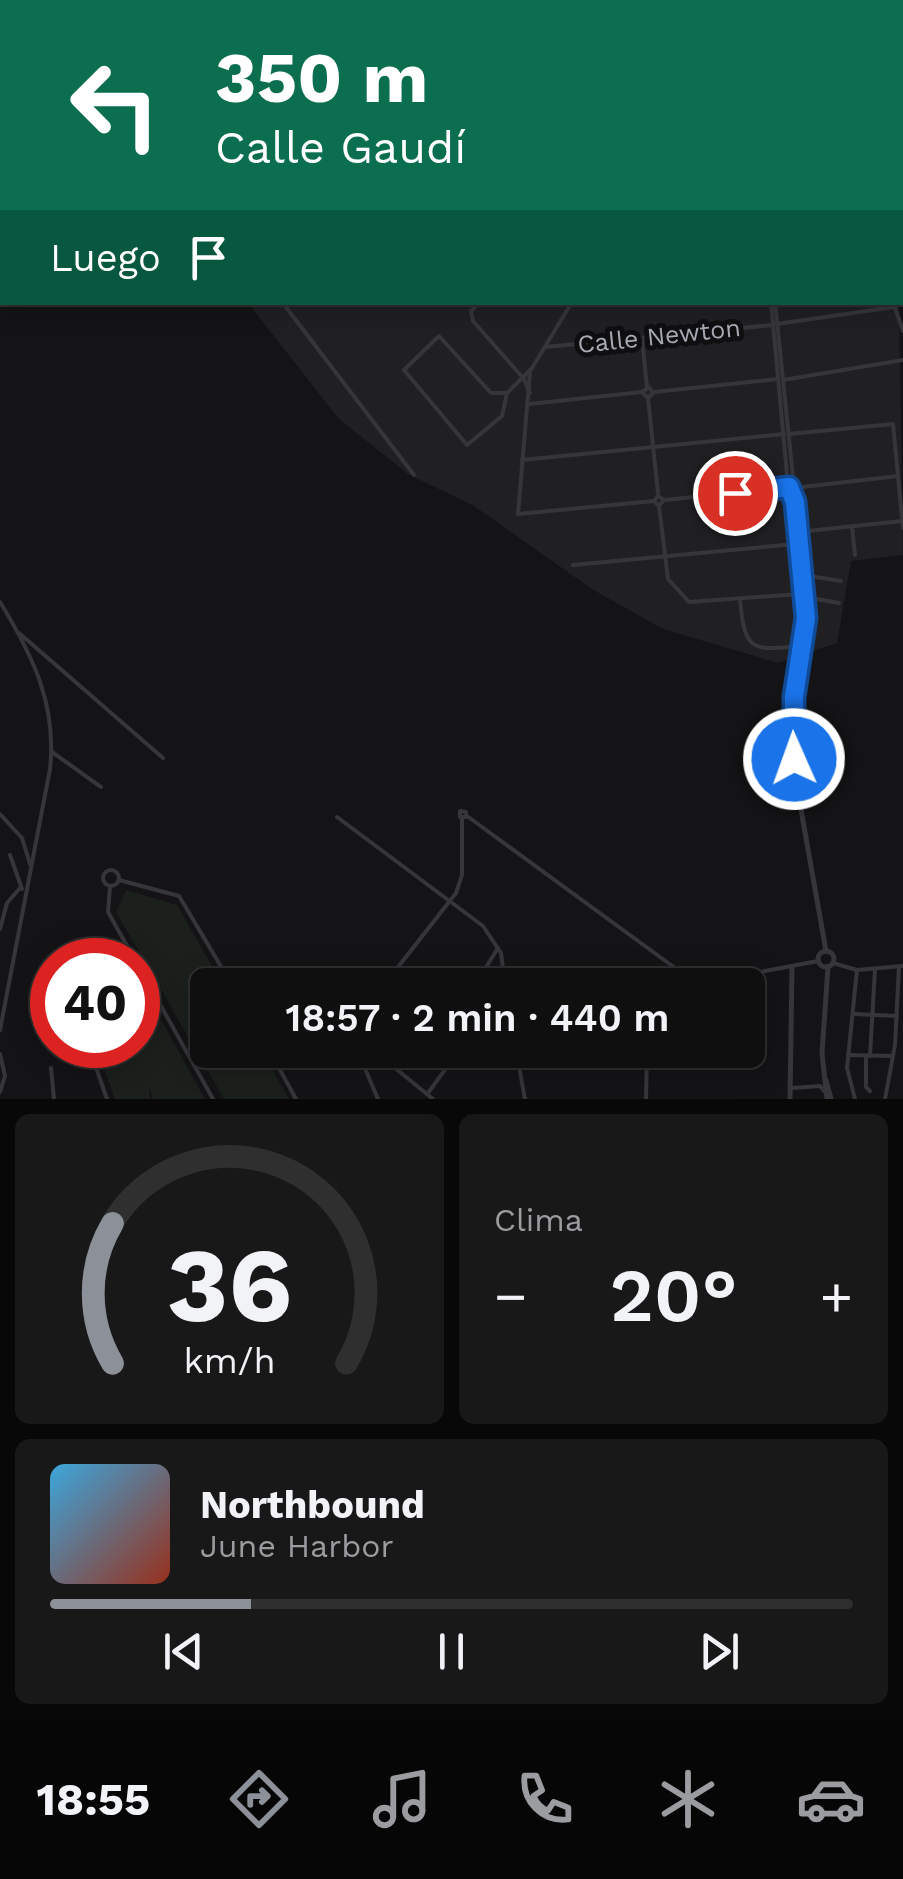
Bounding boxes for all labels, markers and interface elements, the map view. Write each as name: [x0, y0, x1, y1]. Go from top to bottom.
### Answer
text: 350 m: [215, 37, 428, 119]
icon: left: [50, 40, 180, 170]
text: Calle Gaudí: [215, 121, 466, 174]
icon: arrive: [181, 230, 236, 285]
text: Luego: [50, 236, 161, 280]
street label: Calle Newton: [576, 313, 742, 359]
pin: [693, 451, 778, 536]
icon: arrive: [708, 466, 763, 521]
position arrow: [742, 707, 846, 811]
speed limit sign: 40: [30, 938, 160, 1068]
text: 18:57 · 2 min · 440 m: [286, 996, 669, 1040]
text: Clima: [494, 1201, 583, 1239]
text: 36: [167, 1224, 292, 1346]
text: 20°: [609, 1251, 738, 1339]
text: −: [494, 1264, 527, 1328]
text: +: [820, 1264, 853, 1328]
text: km/h: [183, 1340, 276, 1382]
text: Northbound: [200, 1483, 425, 1527]
text: June Harbor: [200, 1527, 394, 1565]
icon: previous: [156, 1624, 211, 1679]
icon: pause: [424, 1624, 479, 1679]
icon: next: [692, 1624, 747, 1679]
icon: directions: [224, 1764, 294, 1834]
icon: music: [367, 1764, 437, 1834]
icon: phone: [510, 1764, 580, 1834]
icon: climate: [653, 1764, 723, 1834]
icon: car: [796, 1764, 866, 1834]
text: 18:55: [37, 1773, 150, 1826]

